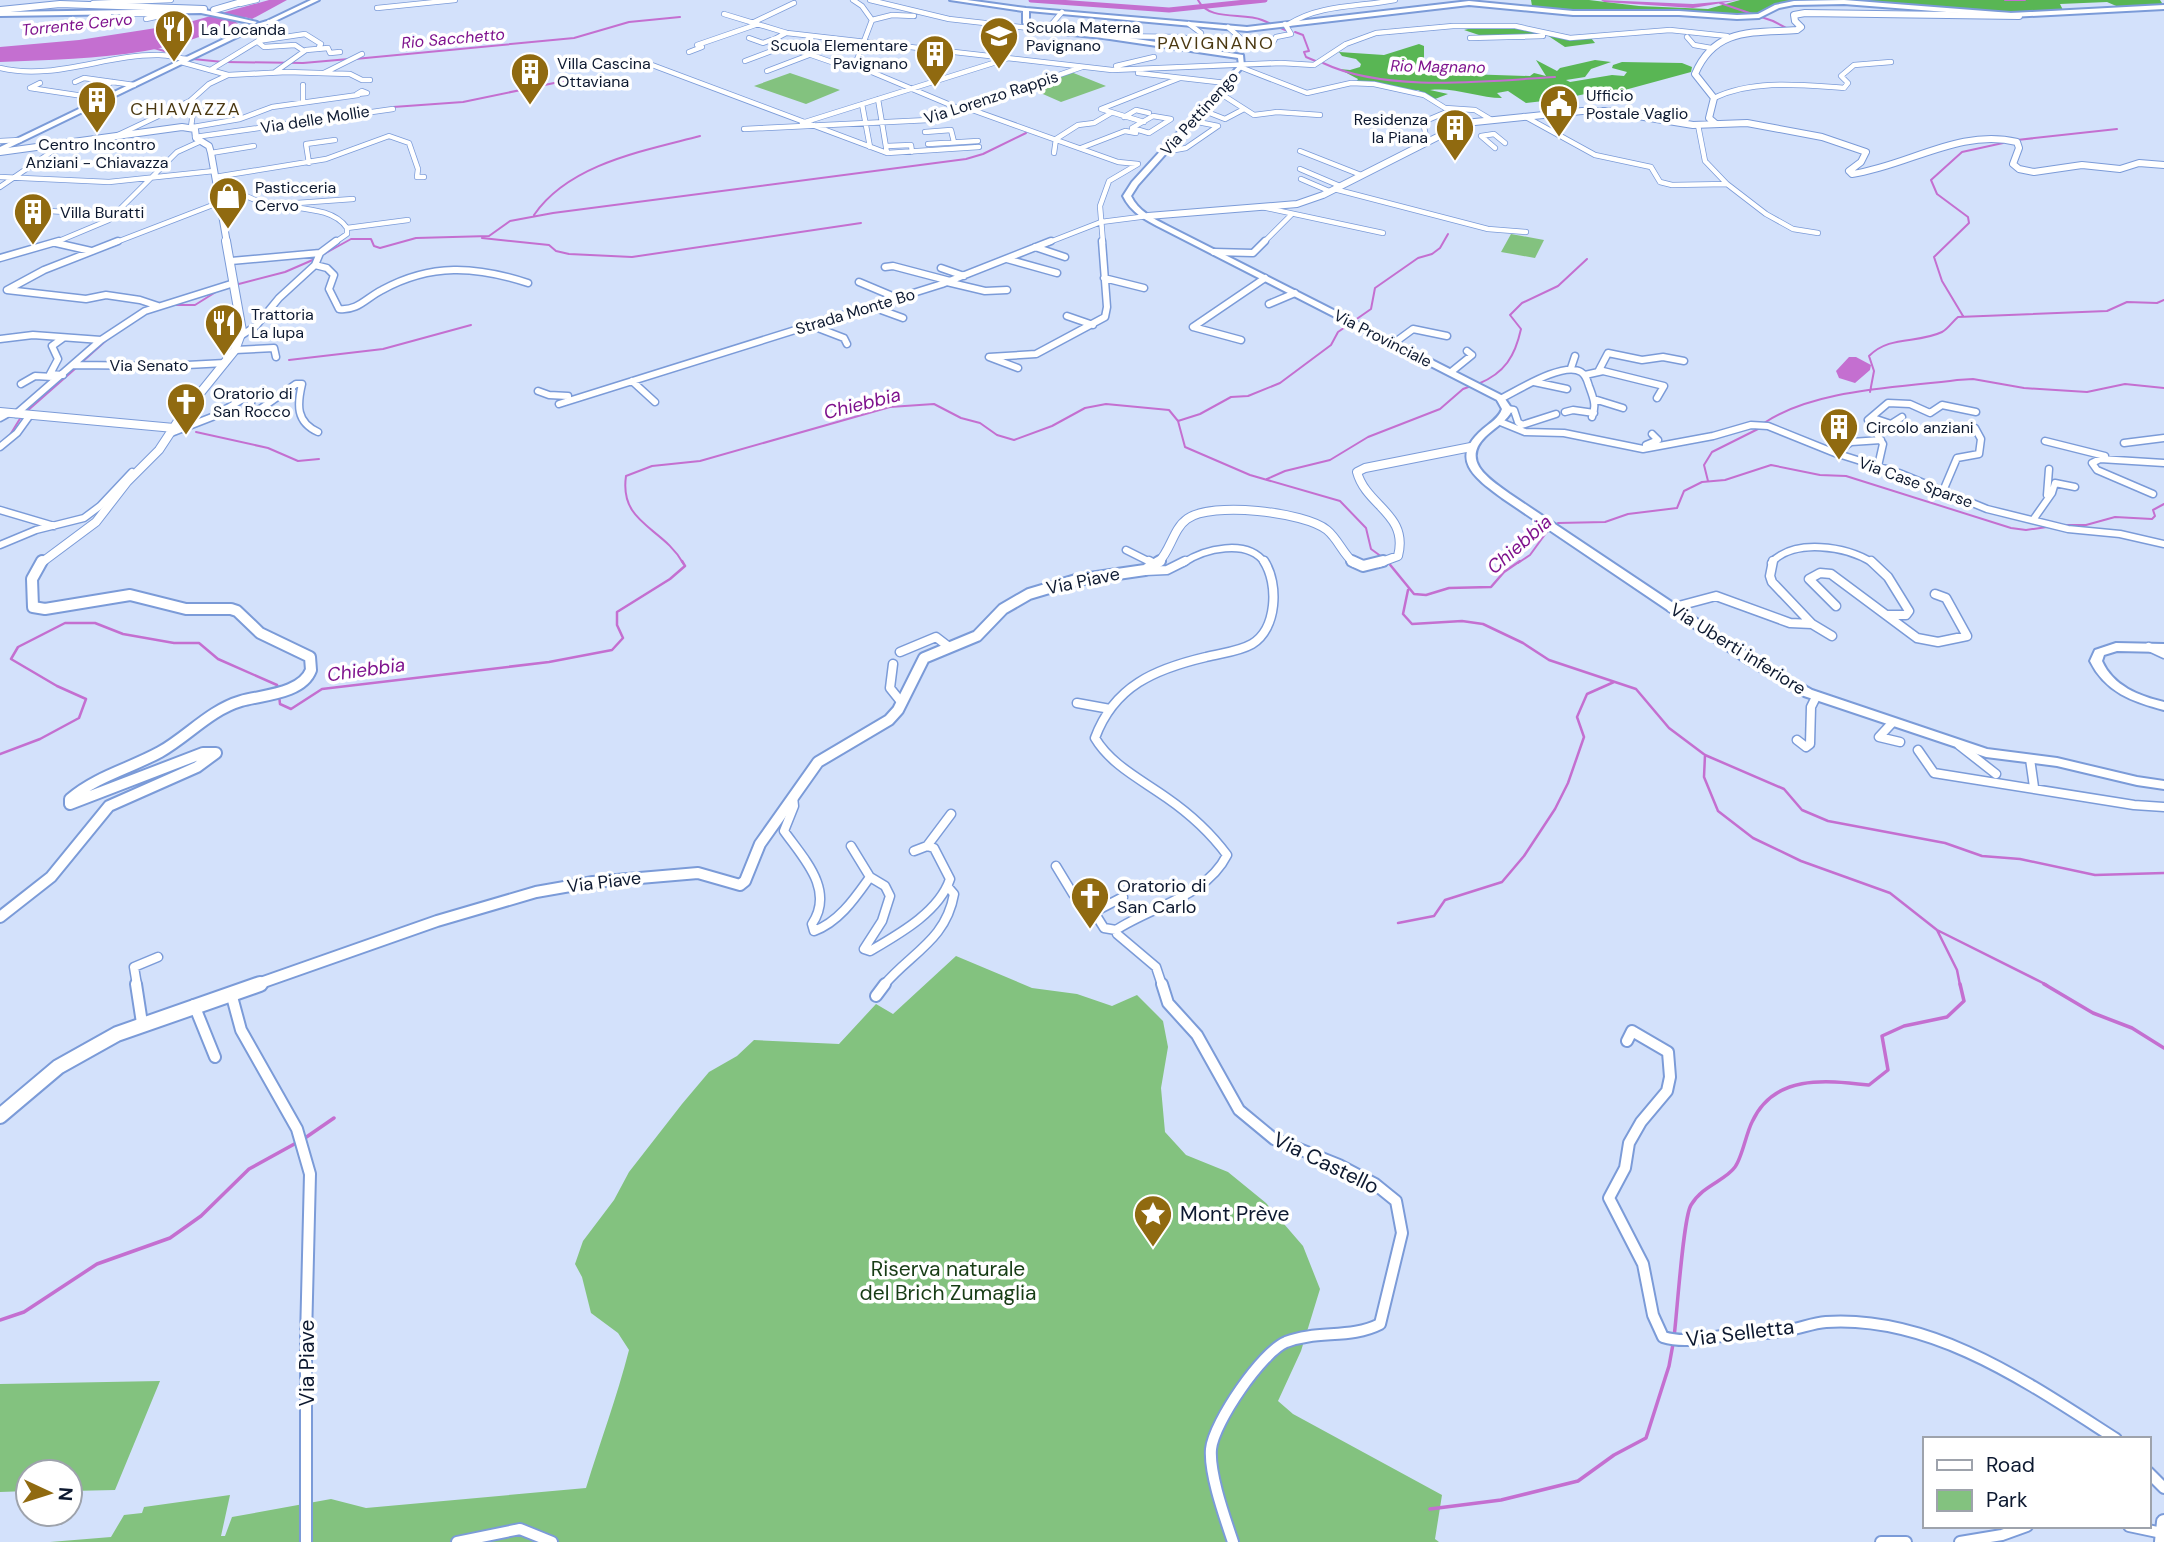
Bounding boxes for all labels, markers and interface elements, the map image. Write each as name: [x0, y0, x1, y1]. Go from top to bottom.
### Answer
water label: Torrente Cervo: [21, 8, 134, 41]
restaurant icon: La Locanda: [153, 8, 195, 63]
school or university icon: Scuola Materna Pavignano: [978, 15, 1020, 70]
place label: Scuola Materna Pavignano: [1026, 17, 1141, 56]
place label: La Locanda: [201, 19, 286, 40]
water label: Rio Sacchetto: [400, 24, 506, 53]
district label: PAVIGNANO: [1157, 31, 1275, 55]
building icon: Scuola Elementare Pavignano: [914, 33, 956, 88]
place label: Scuola Elementare Pavignano: [770, 35, 908, 74]
building icon: Villa Cascina Ottaviana: [509, 51, 551, 106]
place label: Villa Cascina Ottaviana: [557, 53, 651, 92]
water label: Rio Magnano: [1390, 55, 1486, 78]
street label: Via Lorenzo Rappis: [921, 66, 1061, 129]
street label: Via Pettinengo: [1156, 67, 1243, 160]
building icon: Centro Incontro Anziani - Chiavazza: [76, 79, 118, 134]
public building icon: Ufficio Postale Vaglio: [1538, 83, 1580, 138]
place label: Ufficio Postale Vaglio: [1586, 85, 1688, 124]
district label: CHIAVAZZA: [130, 97, 242, 121]
street label: Via delle Mollie: [259, 101, 371, 138]
building icon: Residenza la Piana: [1434, 107, 1476, 162]
place label: Residenza la Piana: [1354, 109, 1428, 148]
place label: Centro Incontro Anziani - Chiavazza: [26, 134, 168, 173]
shop icon: Pasticceria Cervo: [207, 175, 249, 230]
place label: Pasticceria Cervo: [255, 177, 336, 216]
building icon: Villa Buratti: [12, 191, 54, 246]
place label: Villa Buratti: [60, 202, 144, 223]
street label: Strada Monte Bo: [793, 283, 917, 340]
restaurant icon: Trattoria La lupa: [203, 302, 245, 357]
place label: Trattoria La lupa: [251, 304, 314, 343]
street label: Via Provinciale: [1330, 305, 1435, 372]
street label: Via Senato: [109, 355, 189, 376]
church icon: Oratorio di San Rocco: [165, 381, 207, 436]
water label: Chiebbia: [821, 382, 903, 425]
place label: Oratorio di San Rocco: [213, 383, 293, 422]
building icon: Circolo anziani: [1818, 406, 1860, 461]
place label: Circolo anziani: [1866, 417, 1974, 438]
street label: Via Case Sparse: [1856, 452, 1976, 513]
water label: Chiebbia: [1481, 509, 1557, 580]
street label: Via Piave: [1044, 562, 1122, 600]
street label: Via Uberti inferiore: [1666, 598, 1810, 700]
water label: Chiebbia: [325, 652, 407, 687]
street label: Via Piave: [566, 866, 642, 898]
place label: Oratorio di San Carlo: [1117, 874, 1207, 919]
church icon: Oratorio di San Carlo: [1069, 875, 1111, 930]
street label: Via Castello: [1268, 1125, 1384, 1201]
place icon: Mont Prève: [1132, 1193, 1174, 1248]
place label: Mont Prève: [1180, 1200, 1290, 1228]
park label: Riserva naturale del Brich Zumaglia: [860, 1255, 1036, 1307]
street label: Via Selletta: [1684, 1312, 1796, 1354]
street label: Via Piave: [293, 1320, 321, 1406]
legend: [1923, 1437, 2150, 1528]
text: Road: [1986, 1451, 2035, 1479]
north arrow: [14, 1458, 84, 1528]
text: N: [53, 1486, 78, 1502]
text: Park: [1986, 1486, 2028, 1514]

